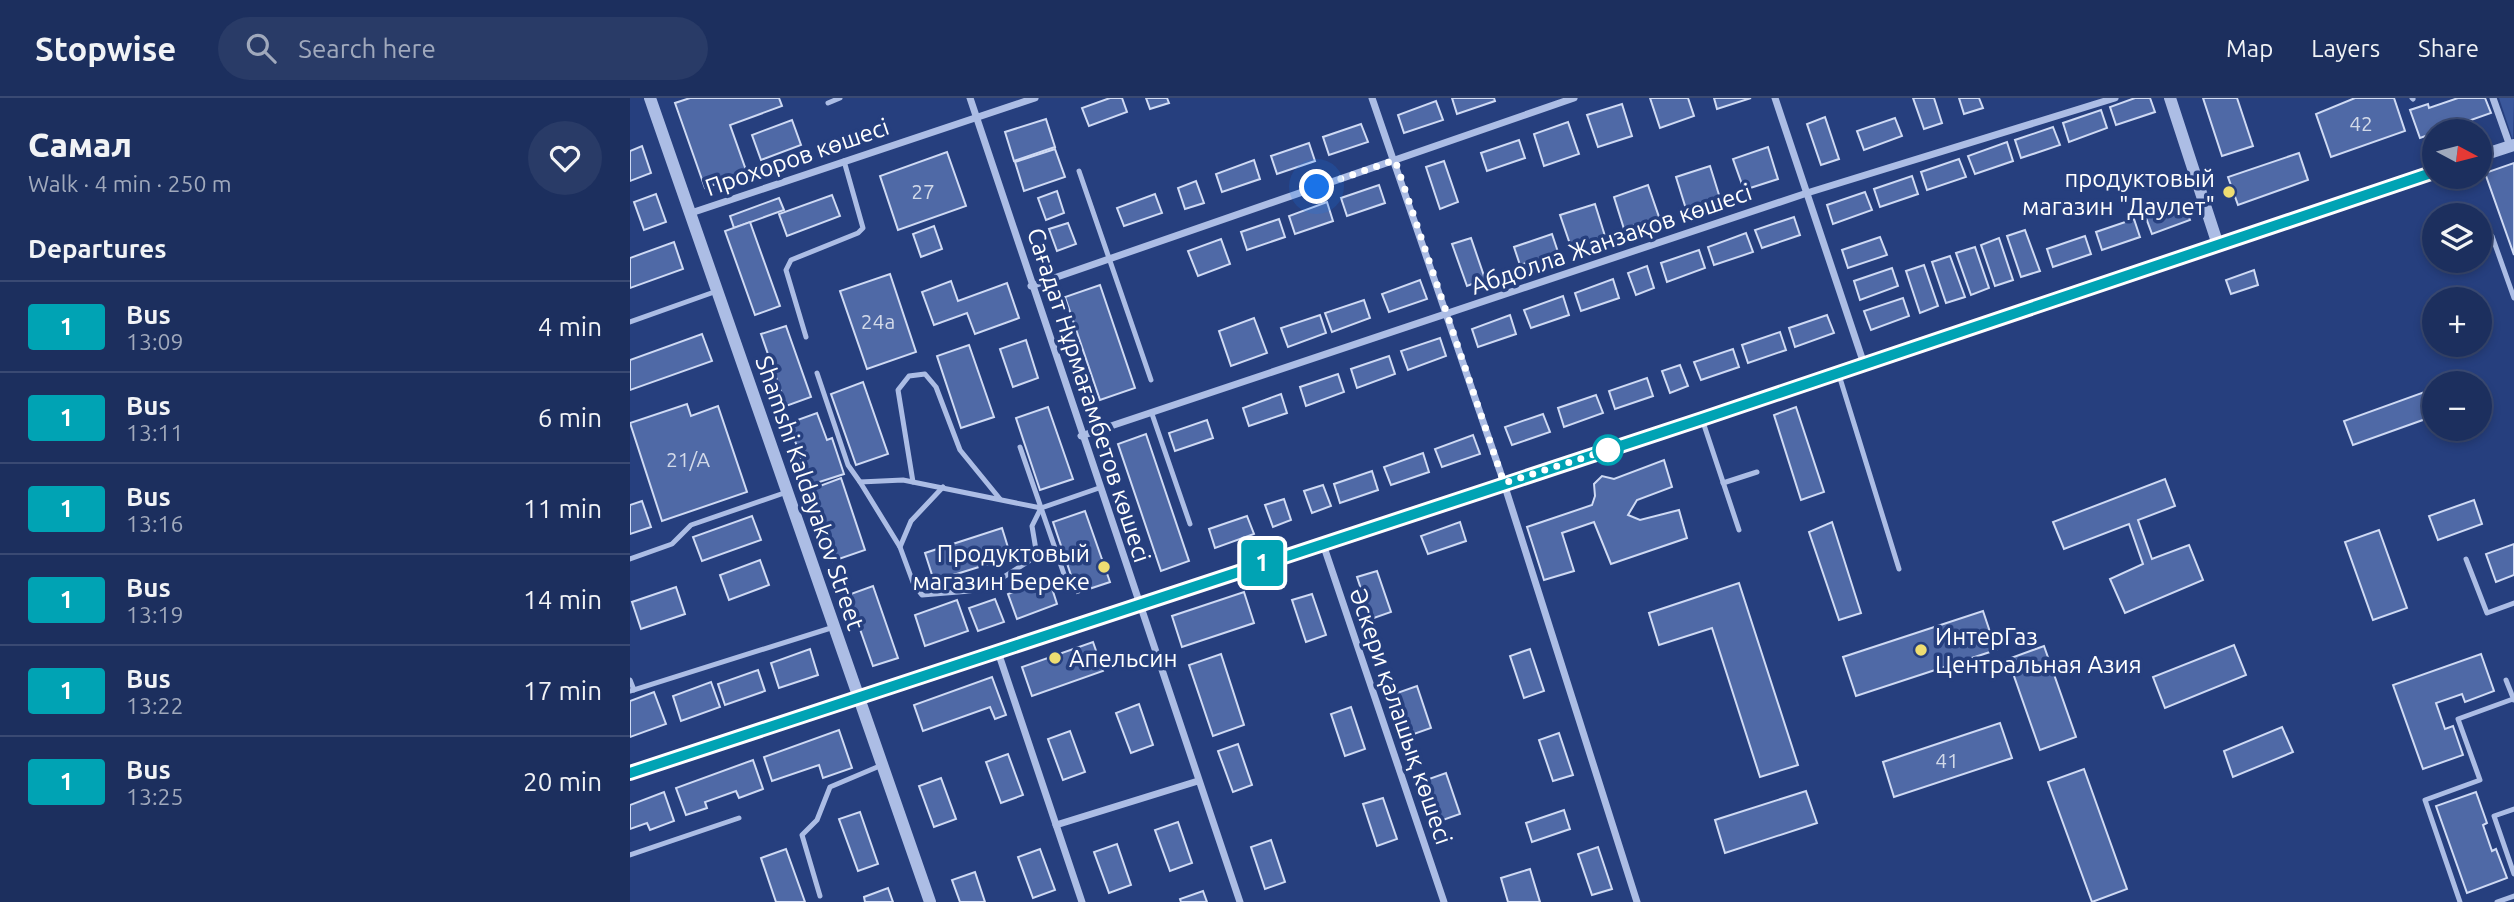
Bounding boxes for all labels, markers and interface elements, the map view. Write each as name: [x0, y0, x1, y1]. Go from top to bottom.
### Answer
search box: [218, 17, 708, 80]
icon: search: [242, 29, 280, 67]
text: Stopwise: [35, 30, 176, 67]
text: Search here: [298, 34, 436, 63]
text: Map: [2226, 35, 2273, 62]
text: Layers: [2311, 35, 2380, 62]
text: Share: [2418, 35, 2479, 62]
house number: 42: [2349, 111, 2373, 135]
street label: Прохоров көшесі: [701, 113, 893, 201]
north arrow: [2422, 119, 2492, 189]
map controls: [2422, 119, 2492, 441]
button: heart: [528, 121, 602, 195]
text: Самал: [28, 126, 132, 163]
place label: продуктовый магазин "Даулет": [2022, 165, 2215, 220]
your location: [1299, 169, 1334, 204]
text: Walk · 4 min · 250 m: [28, 171, 232, 196]
street label: Абдолла Жанзақов көшесі: [1467, 178, 1755, 300]
house number: 27: [911, 179, 935, 203]
marker: продуктовый магазин "Даулет": [2221, 184, 2237, 200]
button: layers: [2422, 203, 2492, 273]
street label: Сағадат Нұрмағамбетов көшесі: [1022, 224, 1156, 566]
text: Departures: [28, 234, 166, 263]
button: +: [2422, 287, 2492, 357]
text: Bus: [126, 300, 171, 329]
house number: 24а: [861, 309, 895, 333]
text: 4 min: [538, 312, 602, 341]
text: 1: [60, 313, 73, 340]
text: 13:09: [126, 329, 184, 354]
street label: Shamshi Kaldayakov Street: [750, 352, 870, 634]
button: −: [2422, 371, 2492, 441]
text: Bus: [126, 391, 171, 420]
text: 6 min: [538, 403, 602, 432]
text: 1: [60, 404, 73, 431]
text: 13:11: [126, 420, 184, 445]
unlabelled marker: [1593, 435, 1623, 465]
house number: 21/А: [666, 447, 710, 471]
text: Bus: [126, 482, 171, 511]
text: 11 min: [523, 494, 602, 523]
text: 1: [60, 495, 73, 522]
text: 13:16: [126, 511, 184, 536]
place label: Продуктовый магазин Береке: [912, 540, 1090, 595]
line badge: 1: [1239, 540, 1285, 586]
text: 1: [1255, 549, 1269, 576]
marker: Продуктовый магазин Береке: [1096, 559, 1112, 575]
text: Bus: [126, 573, 171, 602]
street label: Әскери қалашық көшесі: [1344, 584, 1458, 848]
text: 14 min: [523, 585, 602, 614]
text: 1: [60, 586, 73, 613]
text: 13:19: [126, 602, 184, 627]
place label: ИнтерГаз Центральная Азия: [1935, 623, 2142, 678]
marker: ИнтерГаз Центральная Азия: [1913, 642, 1929, 658]
place label: Апельсин: [1069, 645, 1177, 672]
marker: Апельсин: [1047, 650, 1063, 666]
text: Bus: [126, 664, 171, 693]
text: 17 min: [523, 676, 602, 705]
text: 1: [60, 677, 73, 704]
text: 13:22: [126, 693, 184, 718]
house number: 41: [1935, 748, 1959, 772]
text: Bus: [126, 755, 171, 784]
text: 20 min: [523, 767, 602, 796]
text: 1: [60, 768, 73, 795]
text: 13:25: [126, 784, 184, 809]

